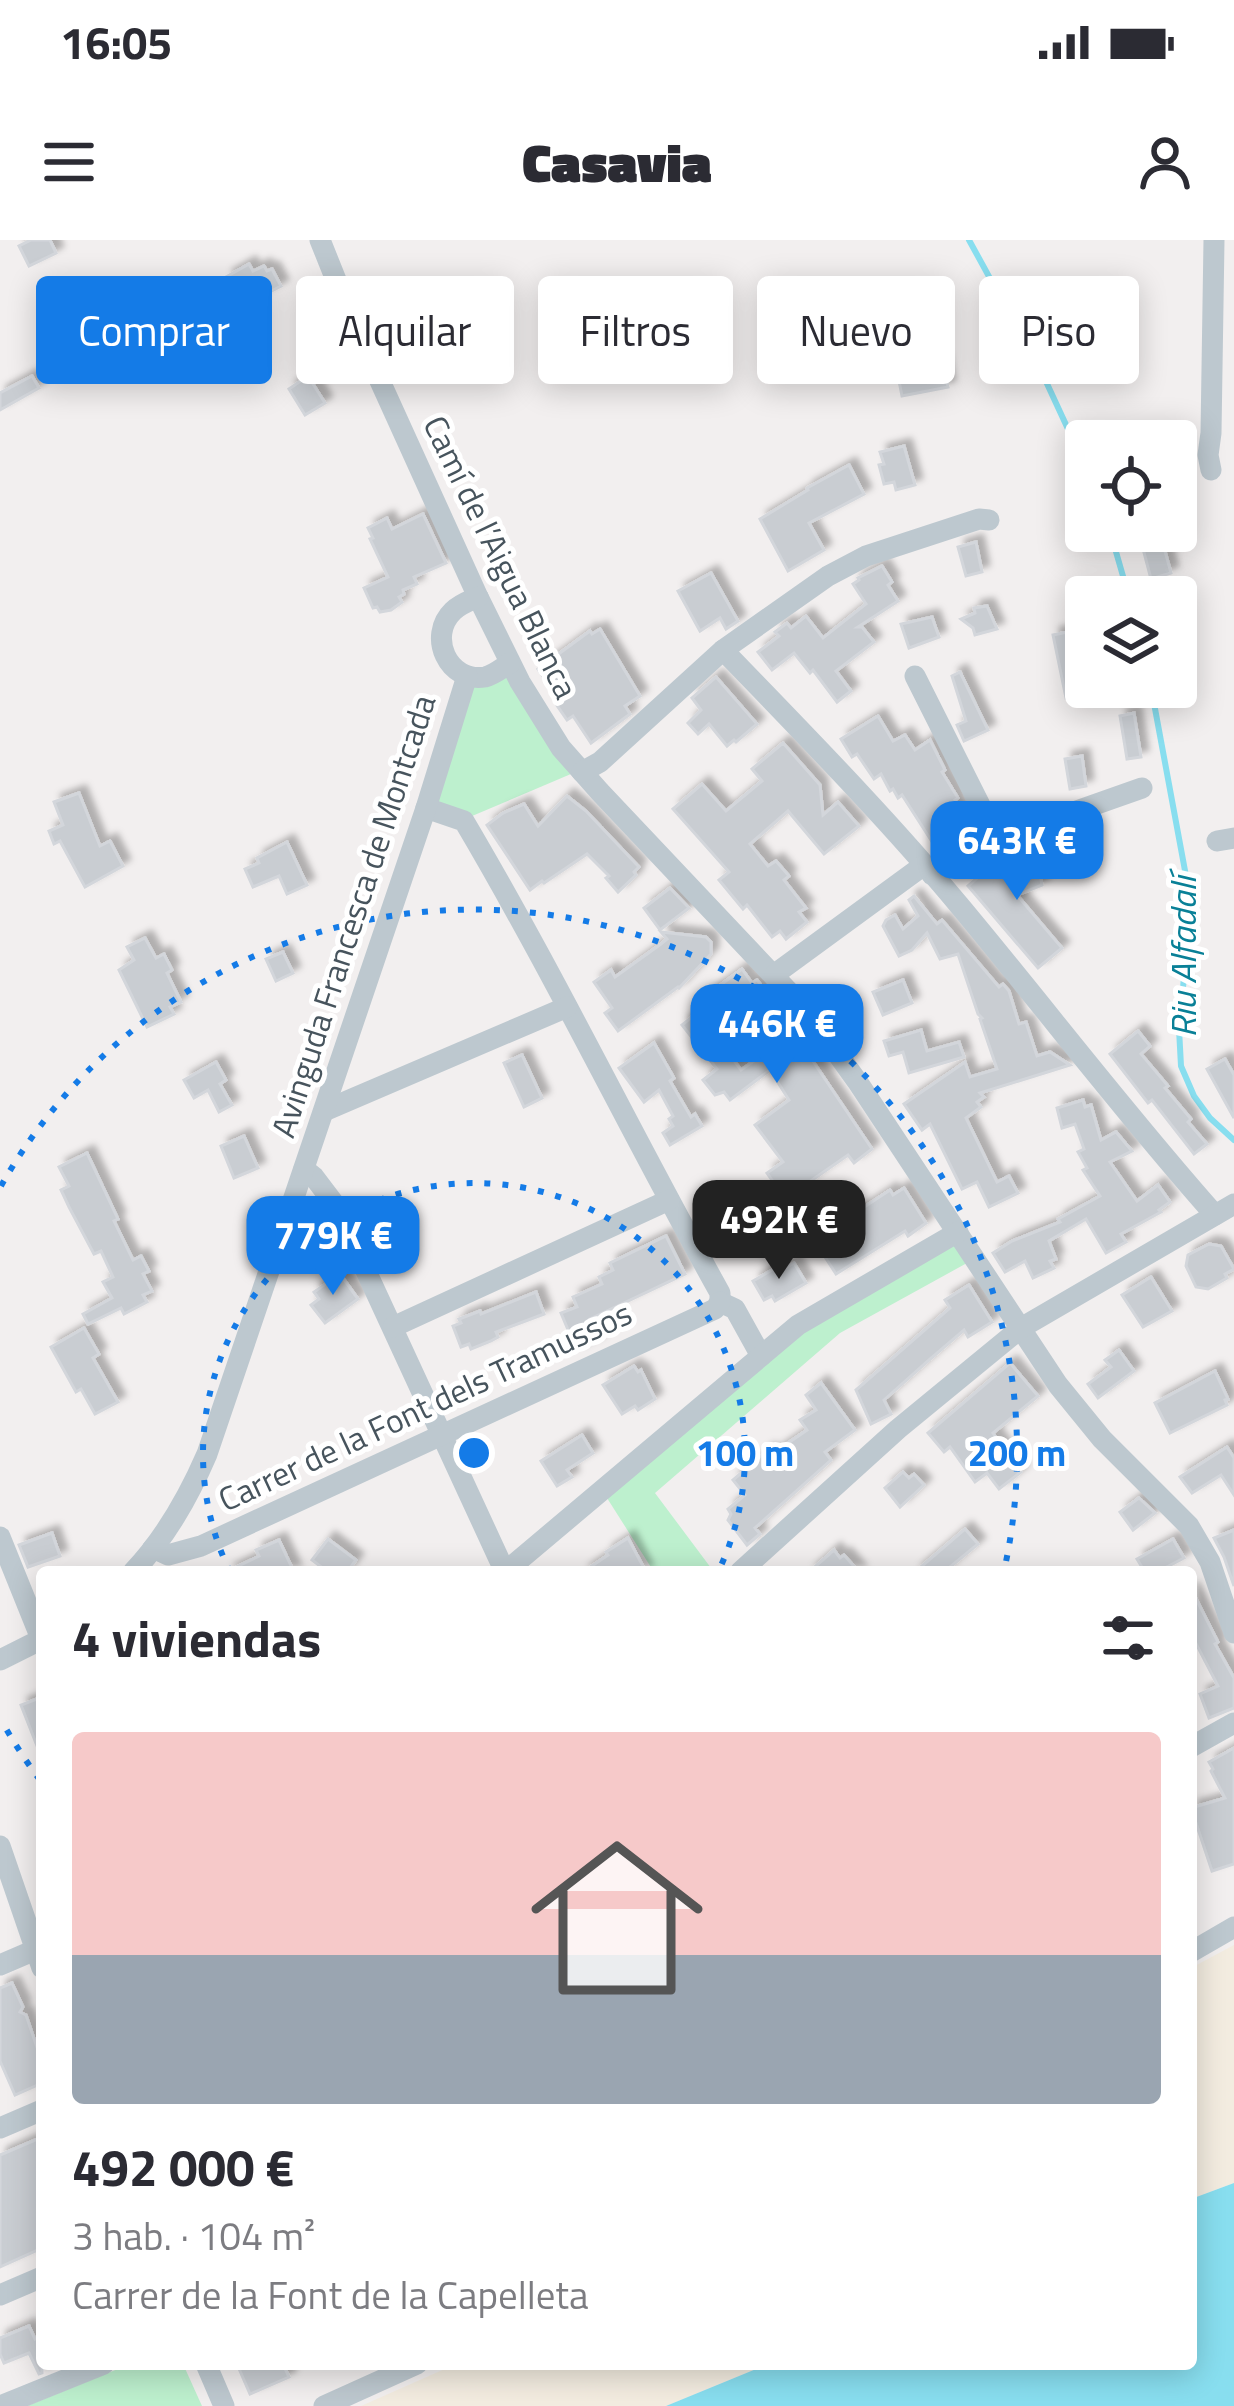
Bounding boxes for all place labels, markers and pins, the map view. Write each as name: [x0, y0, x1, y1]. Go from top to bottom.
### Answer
pin: 643K €: [919, 801, 1115, 903]
pin: 446K €: [679, 984, 875, 1086]
pin: 492K €: [681, 1180, 877, 1282]
pin: 779K €: [235, 1196, 431, 1298]
centre of rings: [453, 1432, 495, 1474]

